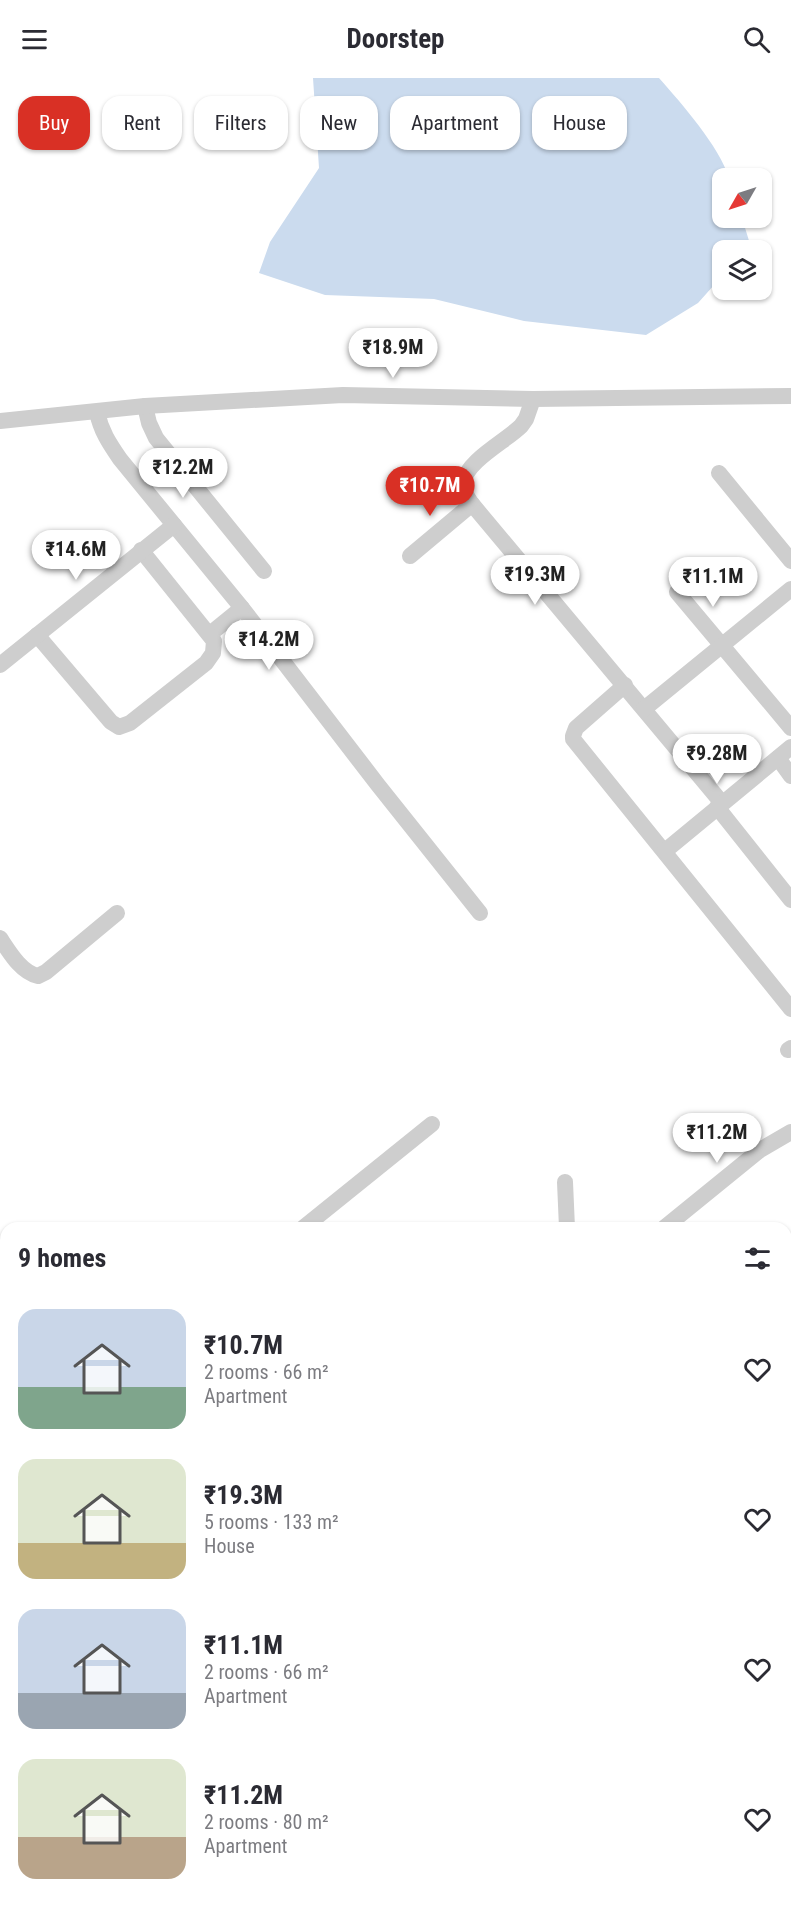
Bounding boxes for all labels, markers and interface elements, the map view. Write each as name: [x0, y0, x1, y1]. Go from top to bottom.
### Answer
icon: menu: [18, 23, 51, 56]
text: Doorstep: [347, 23, 444, 55]
icon: search: [740, 23, 773, 56]
chip: Buy: [18, 96, 90, 150]
chip: Rent: [102, 96, 182, 150]
chip: Filters: [194, 96, 288, 150]
chip: New: [300, 96, 378, 150]
chip: Apartment: [390, 96, 520, 150]
chip: House: [532, 96, 627, 150]
north arrow: [712, 168, 772, 228]
map controls: [712, 168, 772, 300]
button: layers: [712, 240, 772, 300]
pin: ₹18.9M: [344, 328, 442, 379]
text: ₹18.9M: [363, 335, 423, 359]
pin: ₹12.2M: [134, 448, 232, 499]
text: ₹12.2M: [153, 455, 213, 479]
pin: ₹10.7M: [381, 466, 479, 517]
text: ₹10.7M: [400, 473, 460, 497]
pin: ₹14.6M: [27, 530, 125, 581]
text: ₹14.6M: [46, 537, 106, 561]
pin: ₹19.3M: [486, 555, 584, 606]
pin: ₹11.1M: [664, 557, 762, 608]
text: ₹19.3M: [505, 562, 565, 586]
text: ₹11.1M: [683, 564, 743, 588]
pin: ₹14.2M: [220, 620, 318, 671]
text: ₹14.2M: [239, 627, 299, 651]
pin: ₹9.28M: [668, 734, 766, 785]
text: ₹9.28M: [687, 741, 747, 765]
pin: ₹11.2M: [668, 1113, 766, 1164]
text: ₹11.2M: [687, 1120, 747, 1144]
icon: filters: [741, 1242, 774, 1275]
text: 9 homes: [18, 1243, 106, 1273]
text: ₹10.7M: [204, 1330, 283, 1360]
icon: home: [66, 1333, 138, 1405]
icon: heart: [741, 1353, 774, 1386]
text: 2 rooms · 66 m²: [204, 1360, 329, 1384]
text: Apartment: [204, 1384, 288, 1408]
text: ₹19.3M: [204, 1480, 283, 1510]
icon: home: [66, 1483, 138, 1555]
icon: heart: [741, 1503, 774, 1536]
text: 5 rooms · 133 m²: [204, 1510, 339, 1534]
text: House: [204, 1534, 255, 1558]
text: ₹11.1M: [204, 1630, 283, 1660]
icon: home: [66, 1633, 138, 1705]
icon: heart: [741, 1653, 774, 1686]
text: 2 rooms · 66 m²: [204, 1660, 329, 1684]
text: Apartment: [204, 1684, 288, 1708]
text: ₹11.2M: [204, 1780, 283, 1810]
icon: home: [66, 1783, 138, 1855]
icon: heart: [741, 1803, 774, 1836]
text: 2 rooms · 80 m²: [204, 1810, 329, 1834]
text: Apartment: [204, 1834, 288, 1858]

